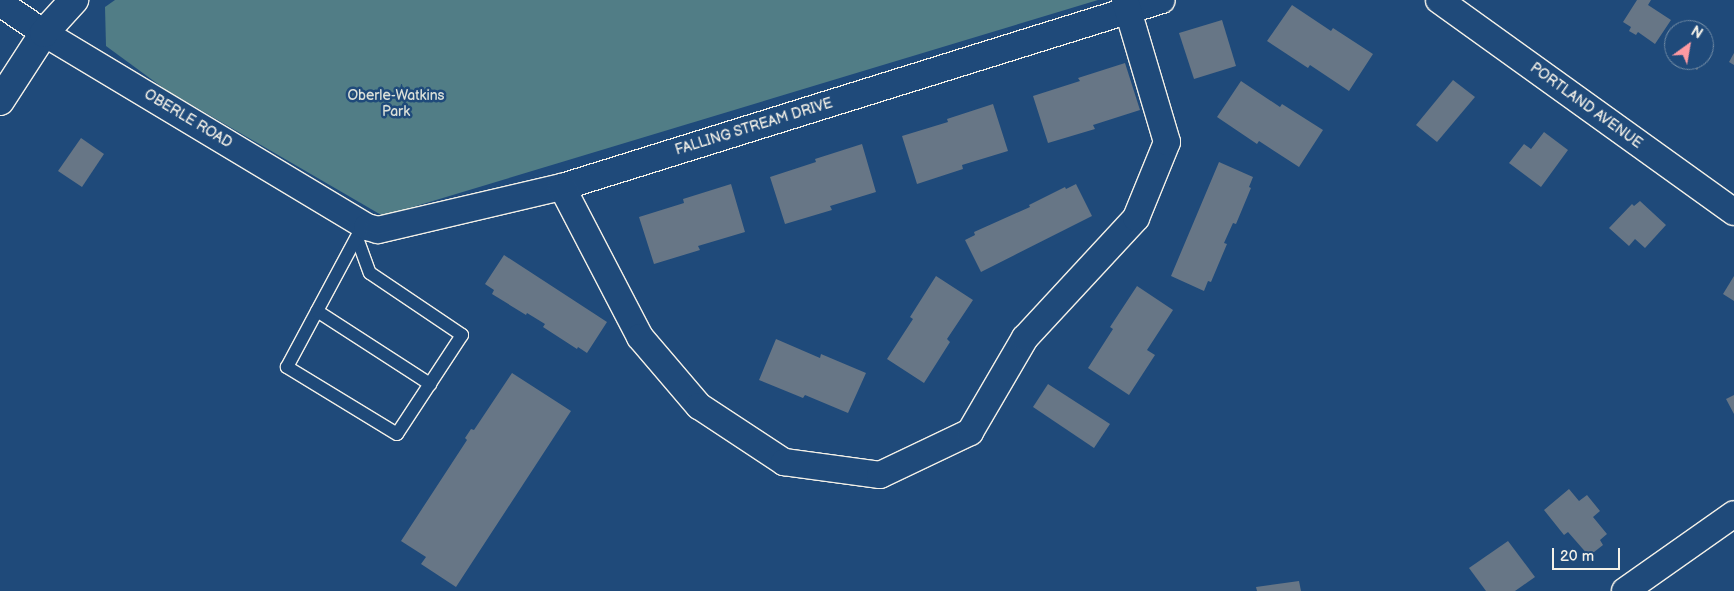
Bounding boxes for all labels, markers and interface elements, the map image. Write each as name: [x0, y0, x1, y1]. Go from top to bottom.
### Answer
north arrow: [1664, 20, 1714, 70]
text: N: [1688, 23, 1706, 43]
street label: PORTLAND AVENUE: [1527, 60, 1645, 152]
street label: OBERLE ROAD: [141, 86, 235, 152]
park label: Oberle-Watkins Park: [347, 88, 445, 120]
street label: FALLING STREAM DRIVE: [673, 95, 835, 159]
scale bar: [1554, 538, 1622, 570]
text: 20 m: [1560, 547, 1594, 566]

